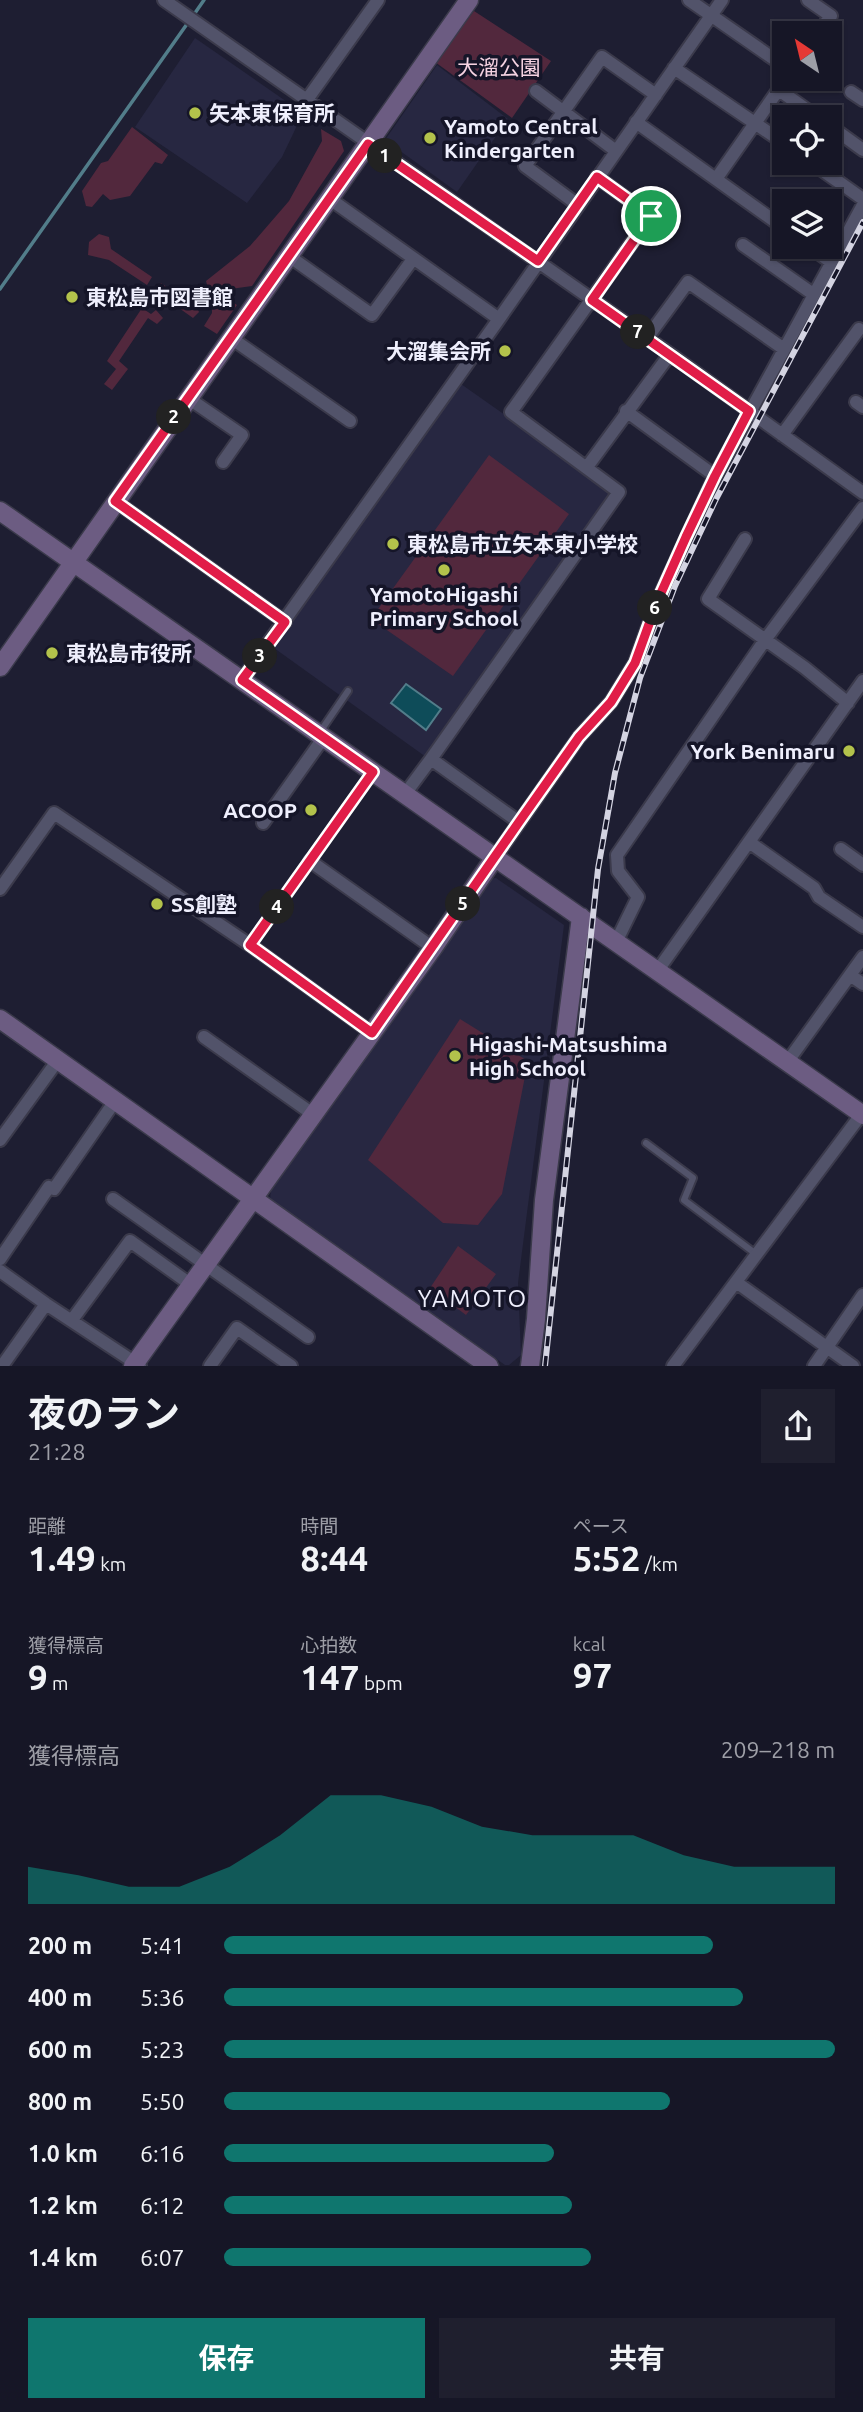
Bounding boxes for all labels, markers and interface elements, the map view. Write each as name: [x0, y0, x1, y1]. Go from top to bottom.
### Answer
north arrow: [772, 21, 842, 91]
map controls: [772, 21, 842, 259]
park label: 大溜公園: [457, 55, 541, 79]
place label: 矢本東保育所: [209, 101, 335, 125]
marker: 矢本東保育所: [187, 105, 203, 121]
button: locate: [772, 105, 842, 175]
place label: Yamoto Central Kindergarten: [444, 114, 598, 162]
marker: Yamoto Central Kindergarten: [422, 130, 438, 146]
pin: 1: [368, 138, 402, 174]
text: 1: [379, 144, 390, 166]
pin: [621, 186, 681, 246]
button: layers: [772, 189, 842, 259]
icon: arrive: [632, 197, 670, 235]
place label: 東松島市図書館: [86, 285, 233, 309]
marker: 東松島市図書館: [64, 289, 80, 305]
pin: 7: [620, 314, 656, 350]
text: 7: [632, 320, 643, 342]
place label: 大溜集会所: [386, 339, 491, 363]
marker: 大溜集会所: [497, 343, 513, 359]
pin: 2: [156, 400, 192, 434]
text: 2: [168, 405, 179, 427]
place label: 東松島市立矢本東小学校: [407, 532, 638, 556]
marker: 東松島市立矢本東小学校: [385, 536, 401, 552]
marker: YamotoHigashi Primary School: [436, 562, 452, 578]
place label: YamotoHigashi Primary School: [370, 582, 518, 630]
pin: 6: [638, 590, 672, 626]
text: 6: [649, 596, 660, 618]
pin: 3: [243, 638, 278, 674]
place label: 東松島市役所: [66, 641, 192, 665]
text: 3: [254, 644, 265, 666]
marker: 東松島市役所: [44, 645, 60, 661]
place label: York Benimaru: [691, 739, 835, 763]
marker: York Benimaru: [841, 743, 857, 759]
place label: ACOOP: [223, 798, 297, 822]
marker: ACOOP: [303, 802, 319, 818]
pin: 5: [446, 886, 480, 922]
pin: 4: [260, 890, 294, 925]
place label: SS創塾: [171, 892, 237, 916]
text: 5: [457, 892, 468, 914]
text: 4: [271, 895, 282, 917]
marker: SS創塾: [149, 896, 165, 912]
place label: Higashi-Matsushima High School: [469, 1032, 668, 1080]
marker: Higashi-Matsushima High School: [447, 1048, 463, 1064]
district label: YAMOTO: [418, 1285, 528, 1312]
button: share: [761, 1389, 835, 1463]
text: 夜のラン: [28, 1392, 180, 1434]
text: 21:28: [28, 1439, 86, 1464]
text: 距離: [28, 1515, 66, 1537]
text: 時間: [300, 1515, 338, 1537]
text: ペース: [573, 1515, 629, 1537]
text: 1.49: [28, 1538, 96, 1578]
text: 8:44: [300, 1538, 368, 1578]
text: 5:52: [573, 1538, 641, 1578]
text: km: [96, 1553, 126, 1575]
text: /km: [641, 1553, 678, 1575]
text: kcal: [573, 1633, 605, 1655]
text: 獲得標高: [28, 1634, 104, 1656]
text: 心拍数: [300, 1634, 357, 1656]
text: 97: [573, 1655, 612, 1695]
text: 9: [28, 1657, 48, 1697]
text: 147: [300, 1657, 360, 1697]
text: m: [48, 1672, 69, 1694]
text: bpm: [360, 1672, 403, 1694]
text: 209–218 m: [721, 1737, 835, 1762]
text: 獲得標高: [28, 1743, 120, 1768]
text: 200 m: [28, 1933, 92, 1958]
text: 5:41: [140, 1933, 185, 1958]
text: 400 m: [28, 1985, 92, 2010]
text: 5:36: [140, 1985, 185, 2010]
text: 600 m: [28, 2037, 92, 2062]
text: 5:23: [140, 2037, 185, 2062]
text: 800 m: [28, 2089, 92, 2114]
text: 5:50: [140, 2089, 185, 2114]
text: 1.0 km: [28, 2141, 98, 2166]
text: 6:16: [140, 2141, 185, 2166]
text: 1.2 km: [28, 2193, 98, 2218]
text: 6:12: [140, 2193, 185, 2218]
text: 1.4 km: [28, 2245, 98, 2270]
text: 6:07: [140, 2245, 185, 2270]
button: 保存: [28, 2318, 425, 2398]
button: 共有: [439, 2318, 835, 2398]

